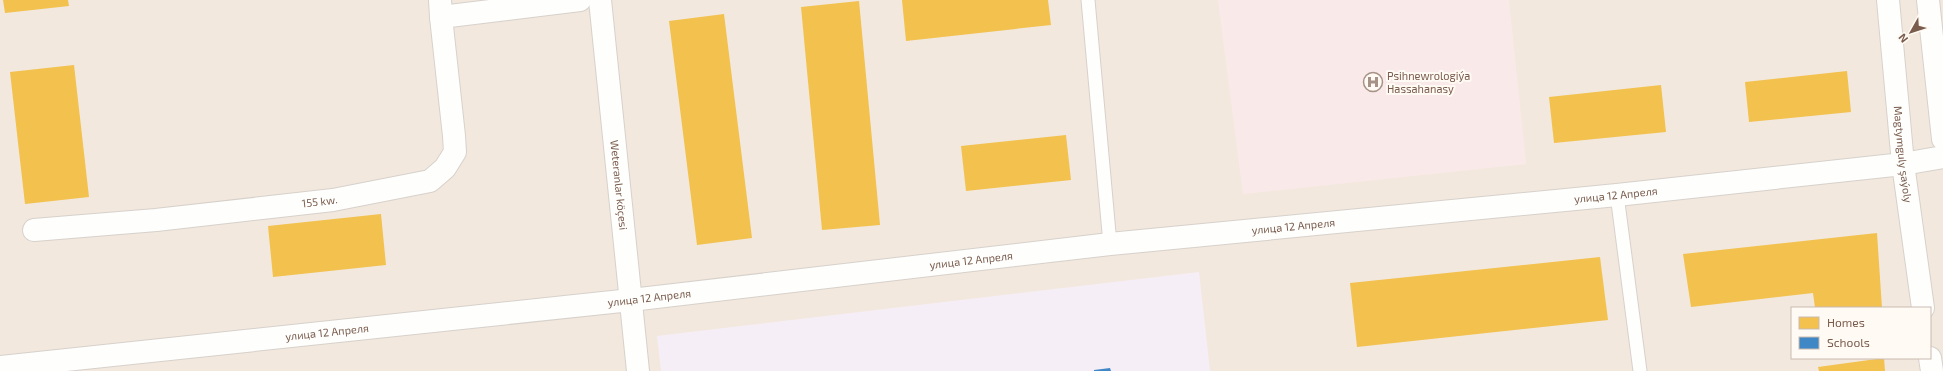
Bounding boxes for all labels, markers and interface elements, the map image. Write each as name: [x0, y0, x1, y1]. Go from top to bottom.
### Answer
north arrow: [1891, 12, 1931, 52]
text: N: [1895, 31, 1910, 46]
place label: Psihnewrologiýa Hassahanasy: [1387, 69, 1470, 95]
hospital icon: Psihnewrologiýa Hassahanasy: [1362, 71, 1384, 93]
street label: Magtymguly şaýoly: [1892, 105, 1915, 204]
street label: Weteranlar köçesi: [608, 139, 631, 231]
street label: улица 12 Апреля: [1573, 184, 1658, 206]
street label: 155 kw.: [301, 192, 338, 209]
street label: улица 12 Апреля: [1251, 215, 1336, 237]
street label: улица 12 Апреля: [929, 248, 1014, 272]
street label: улица 12 Апреля: [607, 286, 692, 309]
legend: [1791, 307, 1931, 359]
text: Homes: [1827, 315, 1865, 329]
street label: улица 12 Апреля: [285, 321, 370, 344]
text: Schools: [1827, 335, 1870, 349]

